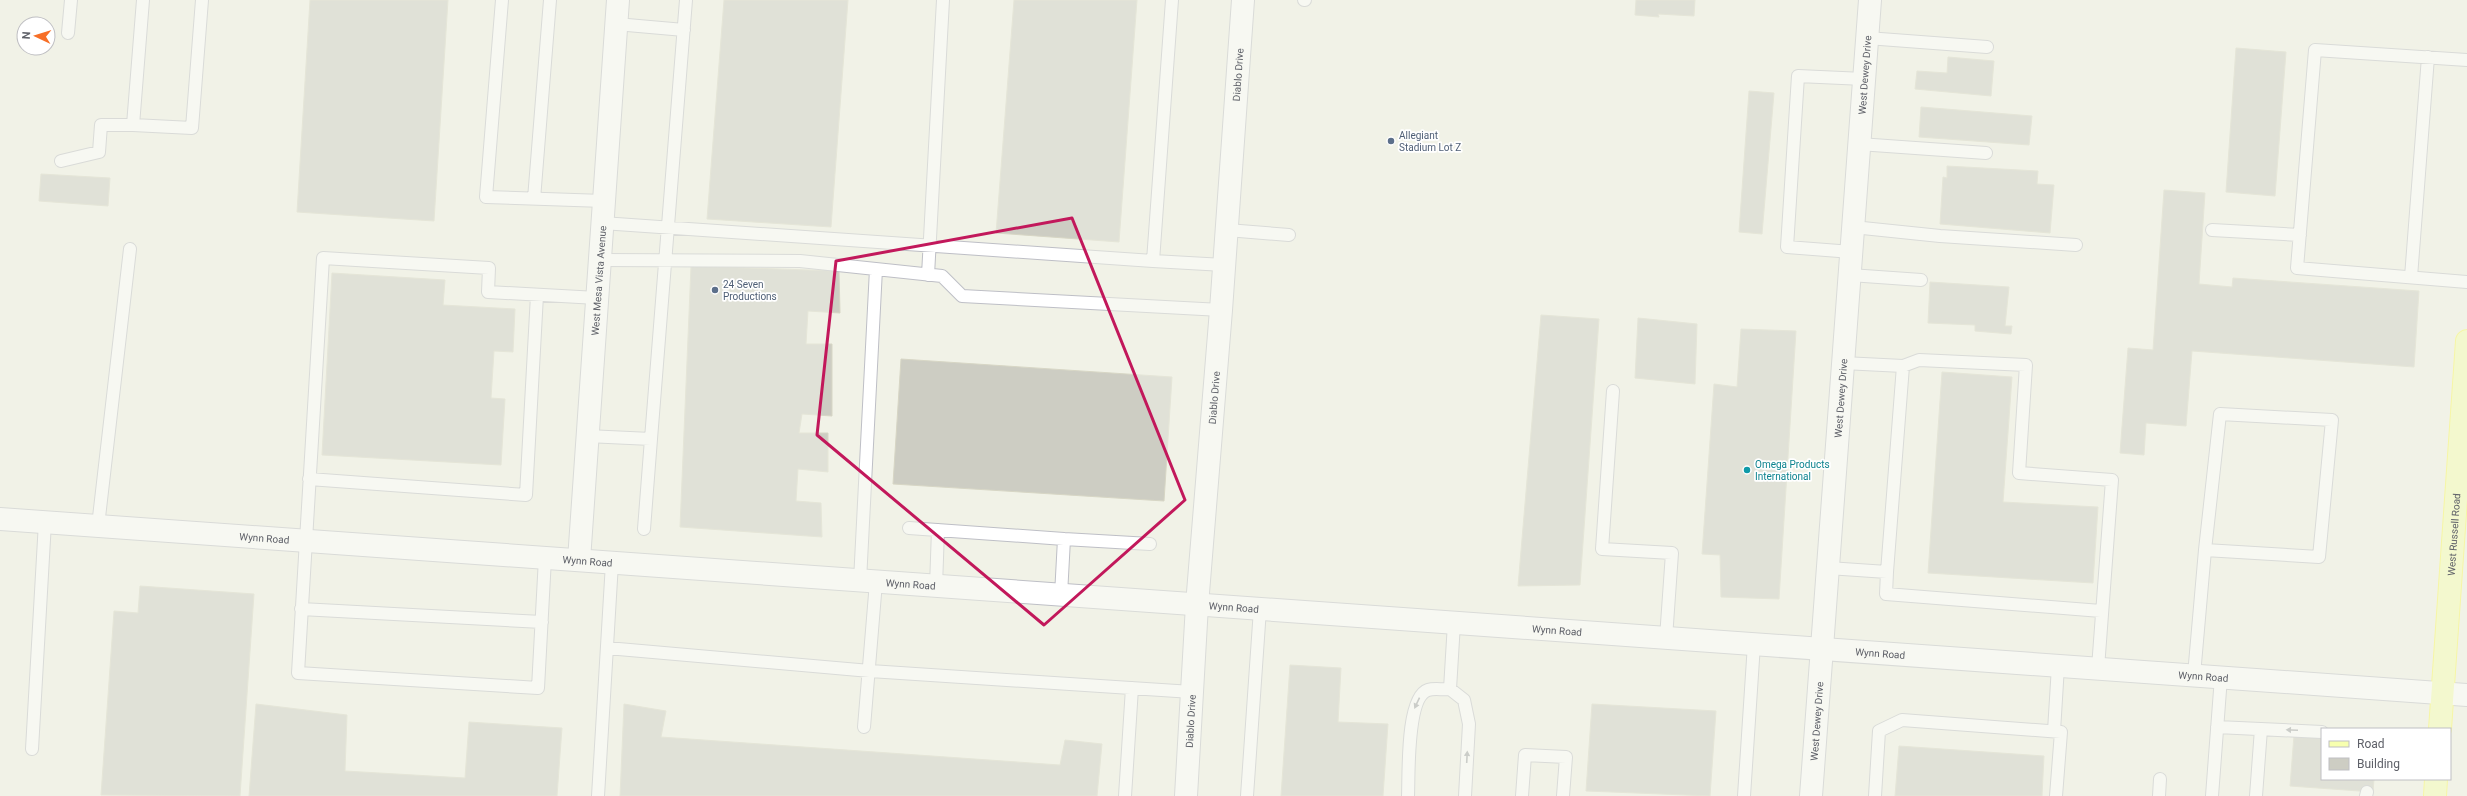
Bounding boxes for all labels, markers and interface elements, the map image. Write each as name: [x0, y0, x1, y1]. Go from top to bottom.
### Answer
north arrow: [16, 16, 56, 56]
text: N: [20, 31, 33, 40]
street label: West Dewey Drive: [1856, 35, 1873, 115]
street label: Diablo Drive: [1230, 48, 1245, 101]
place label: Allegiant Stadium Lot Z: [1399, 130, 1461, 153]
marker: Allegiant Stadium Lot Z: [1386, 136, 1396, 146]
street label: West Mesa Vista Avenue: [589, 225, 608, 336]
place label: 24 Seven Productions: [723, 279, 777, 302]
marker: 24 Seven Productions: [710, 285, 720, 295]
street label: West Dewey Drive: [1832, 358, 1849, 438]
street label: Diablo Drive: [1206, 371, 1222, 425]
place label: Omega Products International: [1755, 459, 1830, 482]
marker: Omega Products International: [1742, 465, 1752, 475]
street label: West Russell Road: [2445, 493, 2462, 576]
street label: Wynn Road: [239, 531, 290, 545]
street label: Wynn Road: [562, 554, 613, 568]
street label: Wynn Road: [885, 577, 936, 591]
street label: Wynn Road: [1208, 600, 1259, 614]
street label: Wynn Road: [1532, 623, 1582, 637]
street label: Wynn Road: [1855, 646, 1906, 660]
street label: Wynn Road: [2178, 669, 2229, 683]
street label: West Dewey Drive: [1808, 681, 1825, 761]
street label: Diablo Drive: [1183, 694, 1197, 748]
one-way arrow: [1414, 697, 1420, 709]
one-way arrow: [2286, 727, 2298, 734]
legend: [2321, 728, 2451, 780]
text: Road: [2357, 737, 2385, 751]
one-way arrow: [1464, 751, 1471, 763]
text: Building: [2357, 757, 2400, 771]

